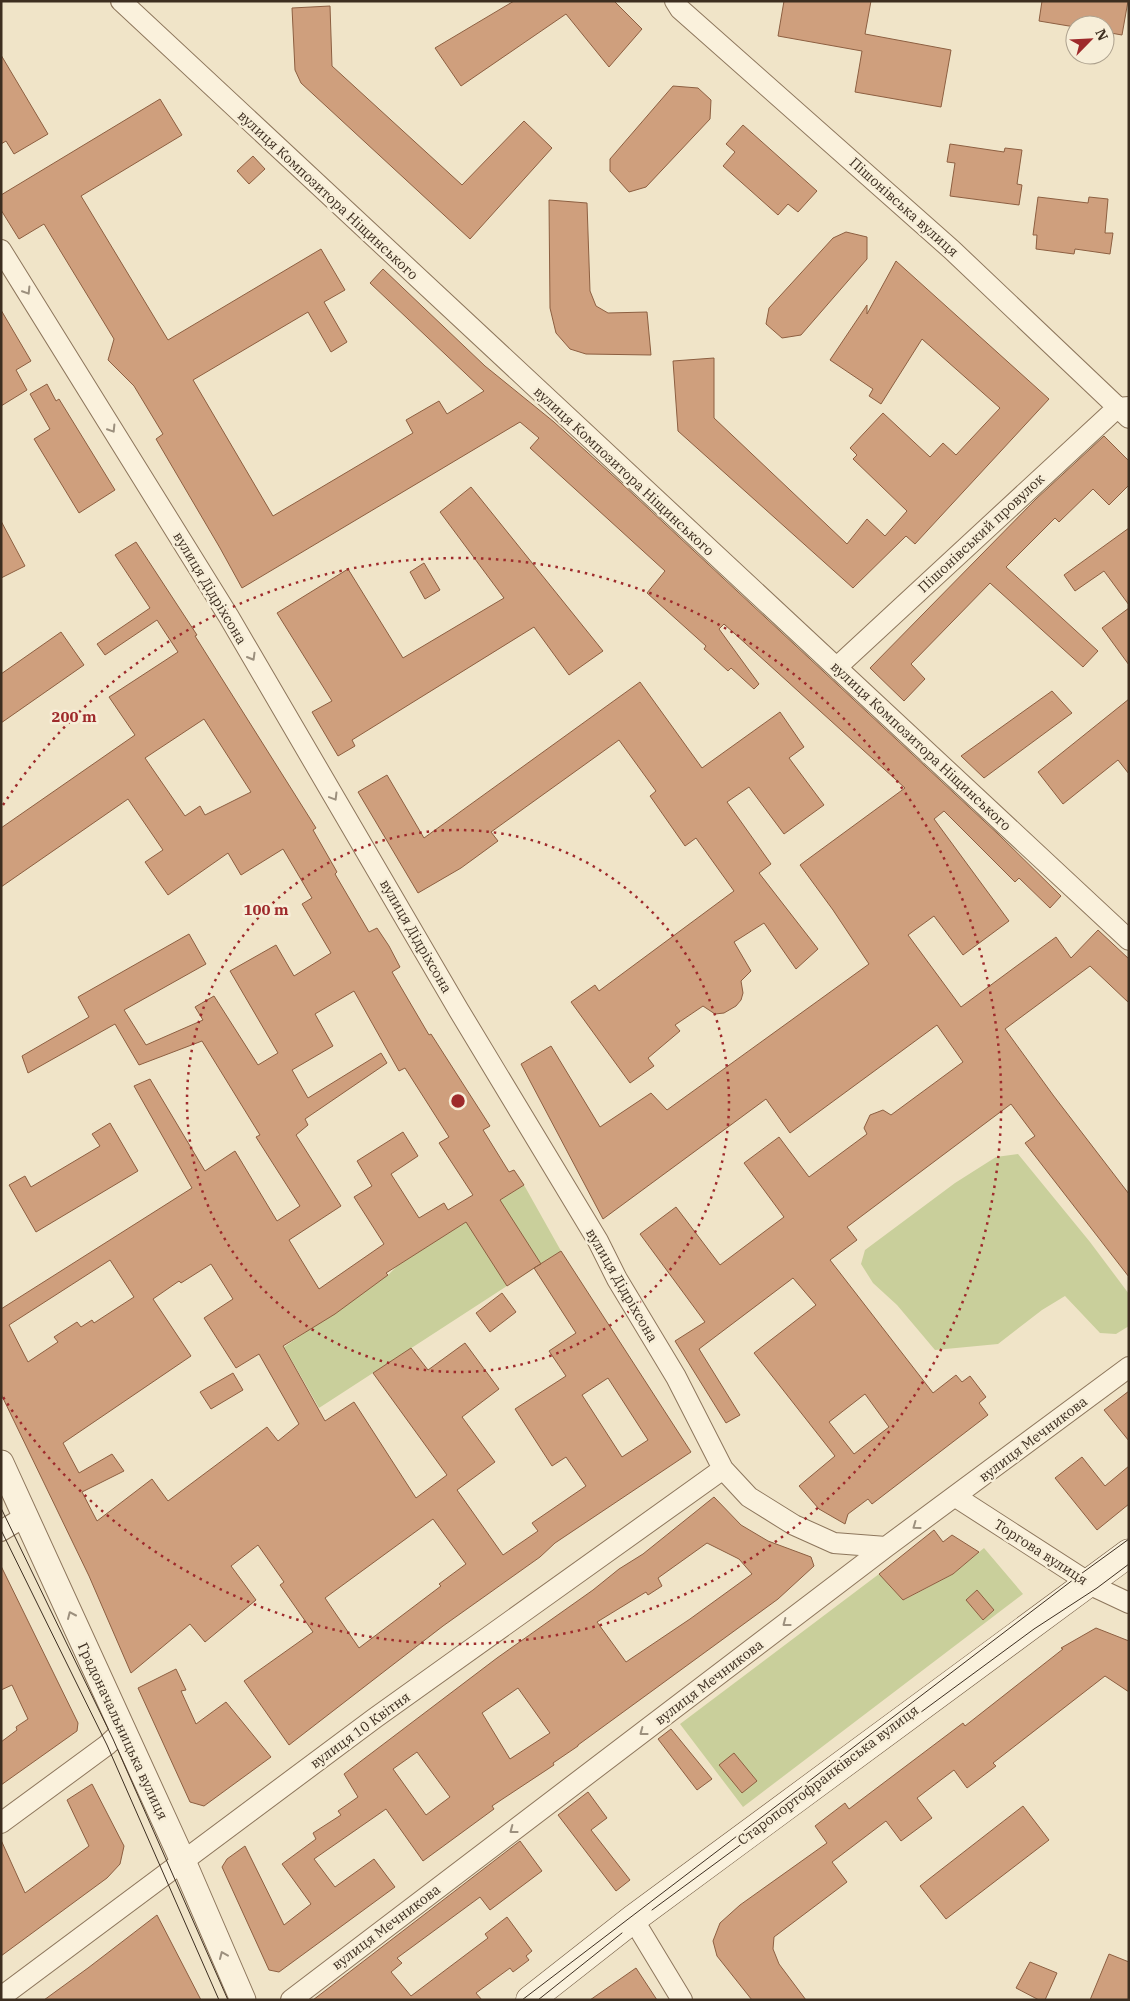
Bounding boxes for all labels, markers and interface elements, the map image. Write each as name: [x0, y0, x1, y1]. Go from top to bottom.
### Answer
north arrow: [1065, 15, 1115, 65]
text: N: [1091, 26, 1112, 43]
street label: вулиця Композитора Ніщинського: [234, 106, 422, 284]
street label: Пішонівська вулиця: [846, 153, 962, 261]
one-way arrow: [21, 286, 30, 295]
street label: вулиця Композитора Ніщинського: [530, 382, 718, 560]
one-way arrow: [106, 424, 116, 433]
street label: Пішонівський провулок: [914, 470, 1048, 596]
street label: вулиця Дідріхсона: [169, 528, 251, 648]
one-way arrow: [246, 652, 256, 661]
street label: вулиця Композитора Ніщинського: [827, 657, 1015, 835]
text: 200 m: [51, 707, 97, 726]
one-way arrow: [328, 792, 338, 801]
street label: вулиця Дідріхсона: [376, 876, 456, 996]
text: 100 m: [243, 900, 289, 919]
centre of rings: [449, 1092, 467, 1110]
street label: вулиця Дідріхсона: [582, 1225, 662, 1345]
street label: вулиця Мечникова: [975, 1392, 1091, 1486]
street label: Торгова вулиця: [991, 1515, 1091, 1589]
one-way arrow: [913, 1520, 922, 1528]
one-way arrow: [66, 1611, 77, 1620]
one-way arrow: [783, 1618, 792, 1626]
street label: вулиця Мечникова: [651, 1635, 767, 1729]
street label: Градоначальницька вулиця: [74, 1640, 172, 1822]
street label: вулиця 10 Квітня: [306, 1688, 414, 1772]
street label: Старопортофранківська вулиця: [734, 1701, 922, 1849]
one-way arrow: [639, 1726, 649, 1735]
one-way arrow: [510, 1825, 519, 1833]
street label: вулиця Мечникова: [328, 1880, 444, 1974]
one-way arrow: [219, 1951, 230, 1960]

